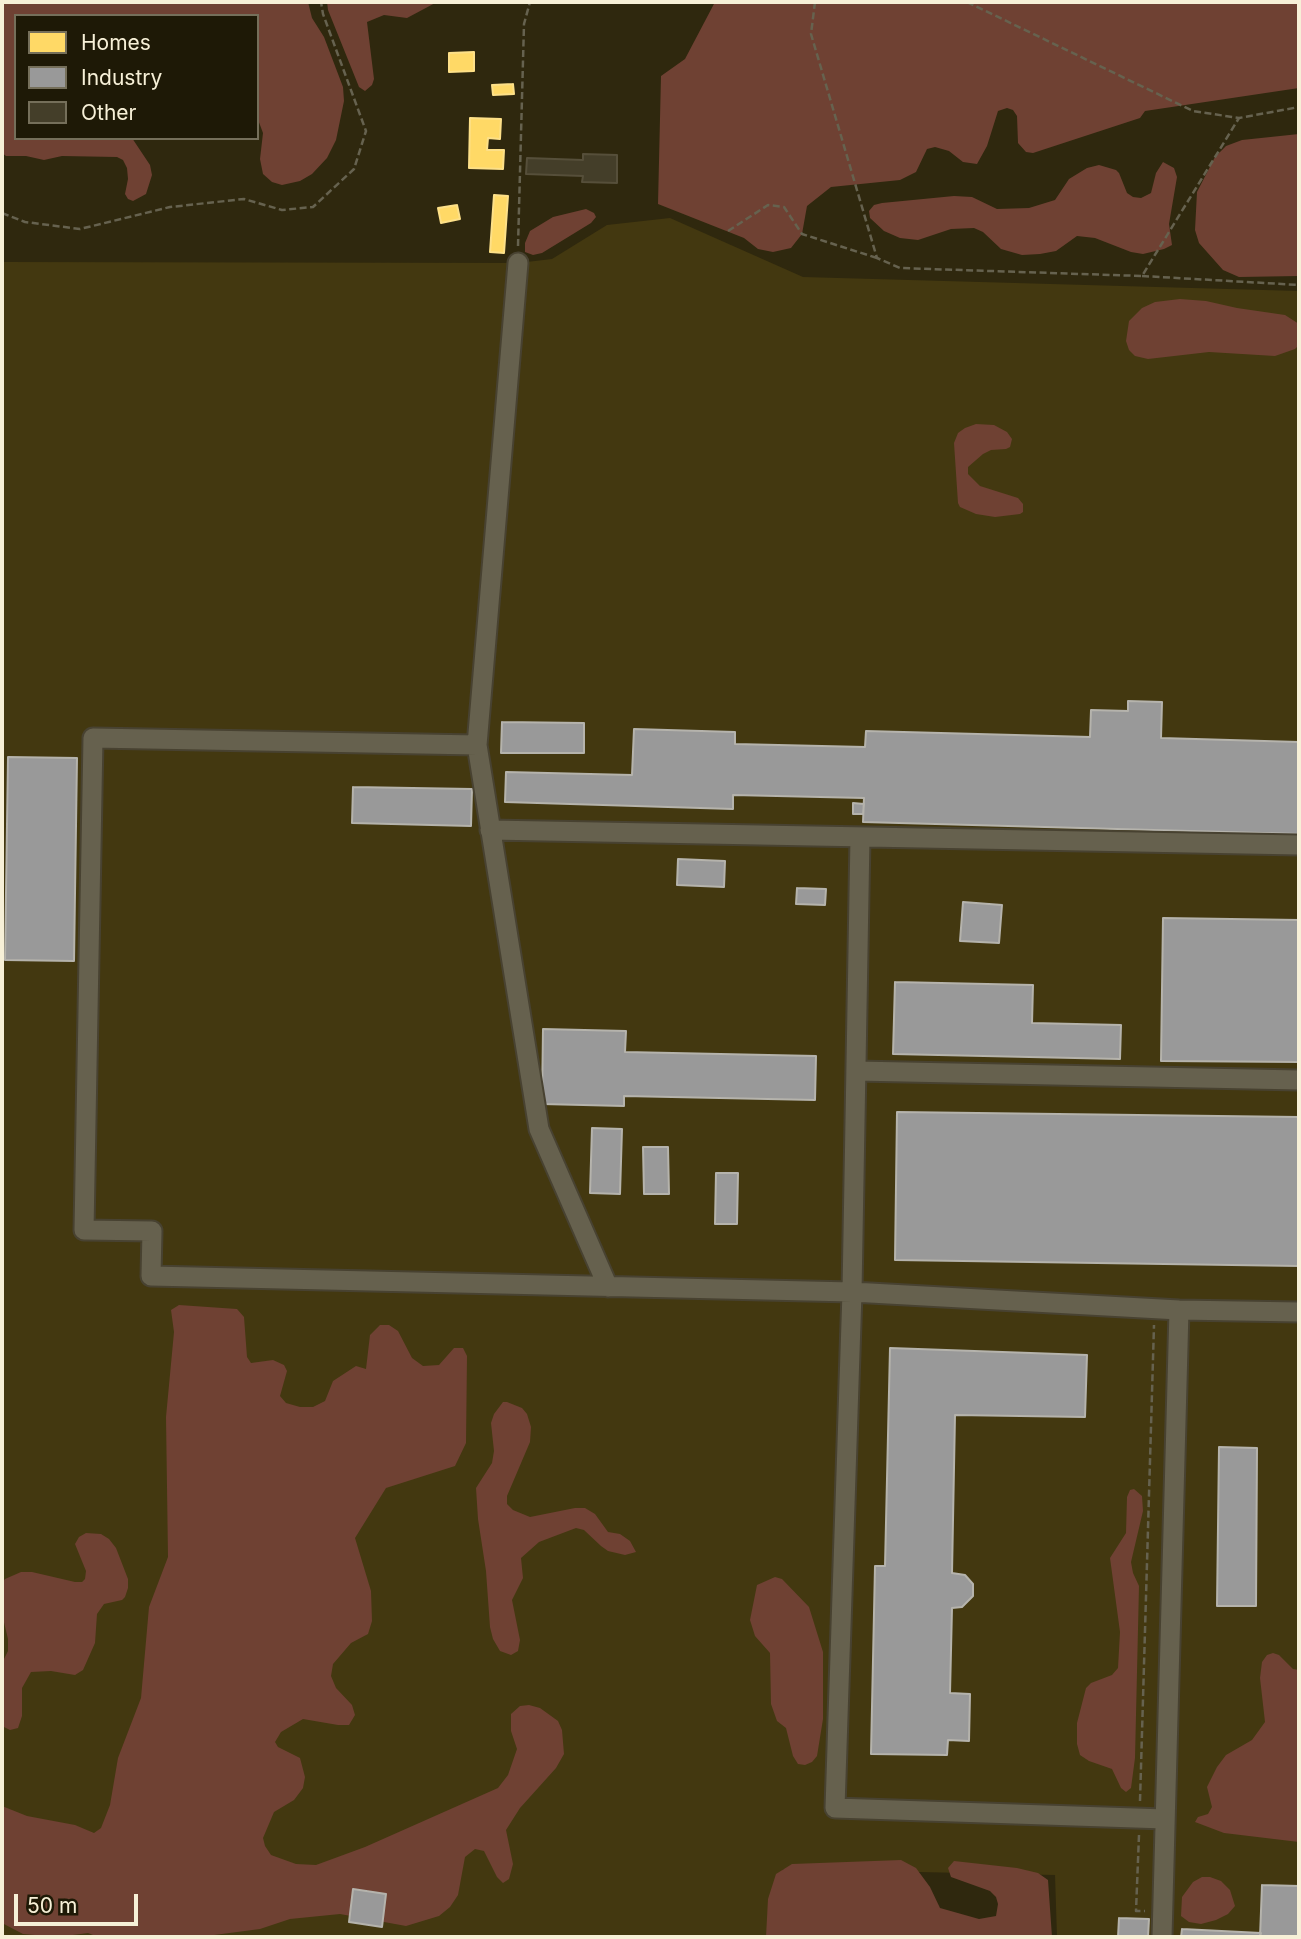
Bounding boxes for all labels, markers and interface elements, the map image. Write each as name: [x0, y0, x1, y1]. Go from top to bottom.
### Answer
legend: [14, 14, 259, 140]
text: Homes: [81, 30, 151, 55]
text: Industry: [81, 65, 162, 90]
text: Other: [81, 100, 137, 125]
scale bar: [18, 1880, 142, 1924]
text: 50 m: [27, 1893, 77, 1918]

